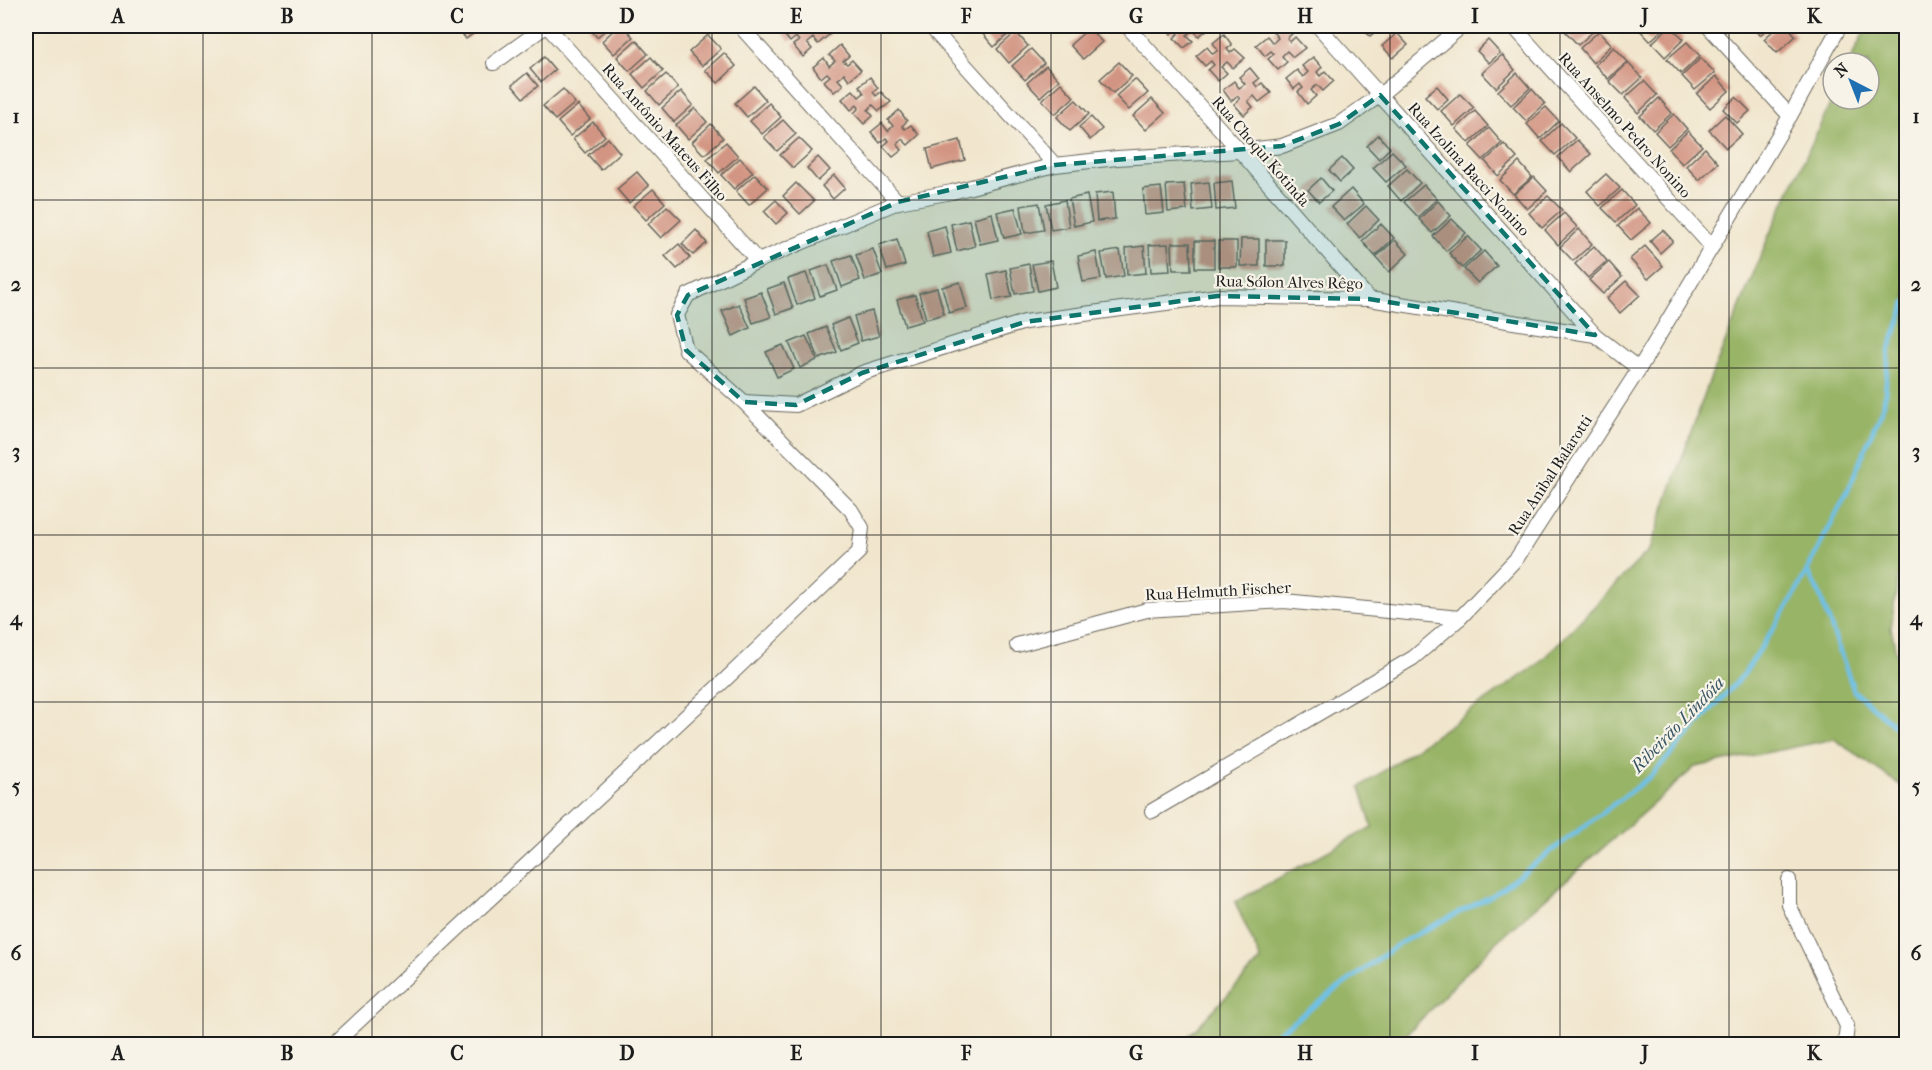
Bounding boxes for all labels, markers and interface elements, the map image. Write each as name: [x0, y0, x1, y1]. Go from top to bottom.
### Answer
text: A: [110, 5, 126, 28]
text: B: [280, 5, 294, 28]
text: C: [450, 5, 464, 28]
text: D: [619, 5, 635, 28]
text: E: [790, 5, 802, 28]
text: F: [960, 5, 972, 28]
text: G: [1129, 5, 1143, 28]
text: H: [1297, 5, 1313, 28]
text: I: [1471, 5, 1479, 28]
text: J: [1639, 5, 1649, 28]
text: K: [1807, 5, 1823, 28]
street label: Rua Anselmo Pedro Nonino: [1555, 48, 1695, 202]
north arrow: [1821, 51, 1881, 111]
street label: Rua Antônio Mateus Filho: [598, 59, 732, 205]
text: N: [1830, 59, 1853, 81]
street label: Rua Choqui Kotinda: [1208, 92, 1314, 210]
street label: Rua Izolina Bacci Nonino: [1404, 98, 1534, 240]
text: 1: [12, 105, 20, 128]
text: 1: [1912, 105, 1920, 128]
street label: Rua Sólon Alves Rêgo: [1215, 271, 1363, 293]
text: 2: [11, 273, 21, 296]
text: 2: [1911, 273, 1921, 296]
street label: Rua Anibal Balarotti: [1504, 411, 1596, 539]
text: 3: [12, 440, 20, 463]
text: 3: [1912, 440, 1920, 463]
street label: Rua Helmuth Fischer: [1145, 578, 1292, 604]
text: 4: [9, 607, 23, 631]
text: 4: [1909, 607, 1923, 631]
water label: Ribeirão Lindóia: [1626, 673, 1729, 778]
text: 5: [12, 775, 21, 798]
text: 5: [1912, 775, 1921, 798]
text: 6: [11, 942, 23, 965]
text: 6: [1911, 942, 1923, 965]
text: A: [110, 1042, 126, 1065]
text: B: [280, 1042, 294, 1065]
text: C: [450, 1042, 464, 1065]
text: D: [619, 1042, 635, 1065]
text: E: [790, 1042, 802, 1065]
text: F: [960, 1042, 972, 1065]
text: G: [1129, 1042, 1143, 1065]
text: H: [1297, 1042, 1313, 1065]
text: I: [1471, 1042, 1479, 1065]
text: J: [1639, 1042, 1649, 1065]
text: K: [1807, 1042, 1823, 1065]

